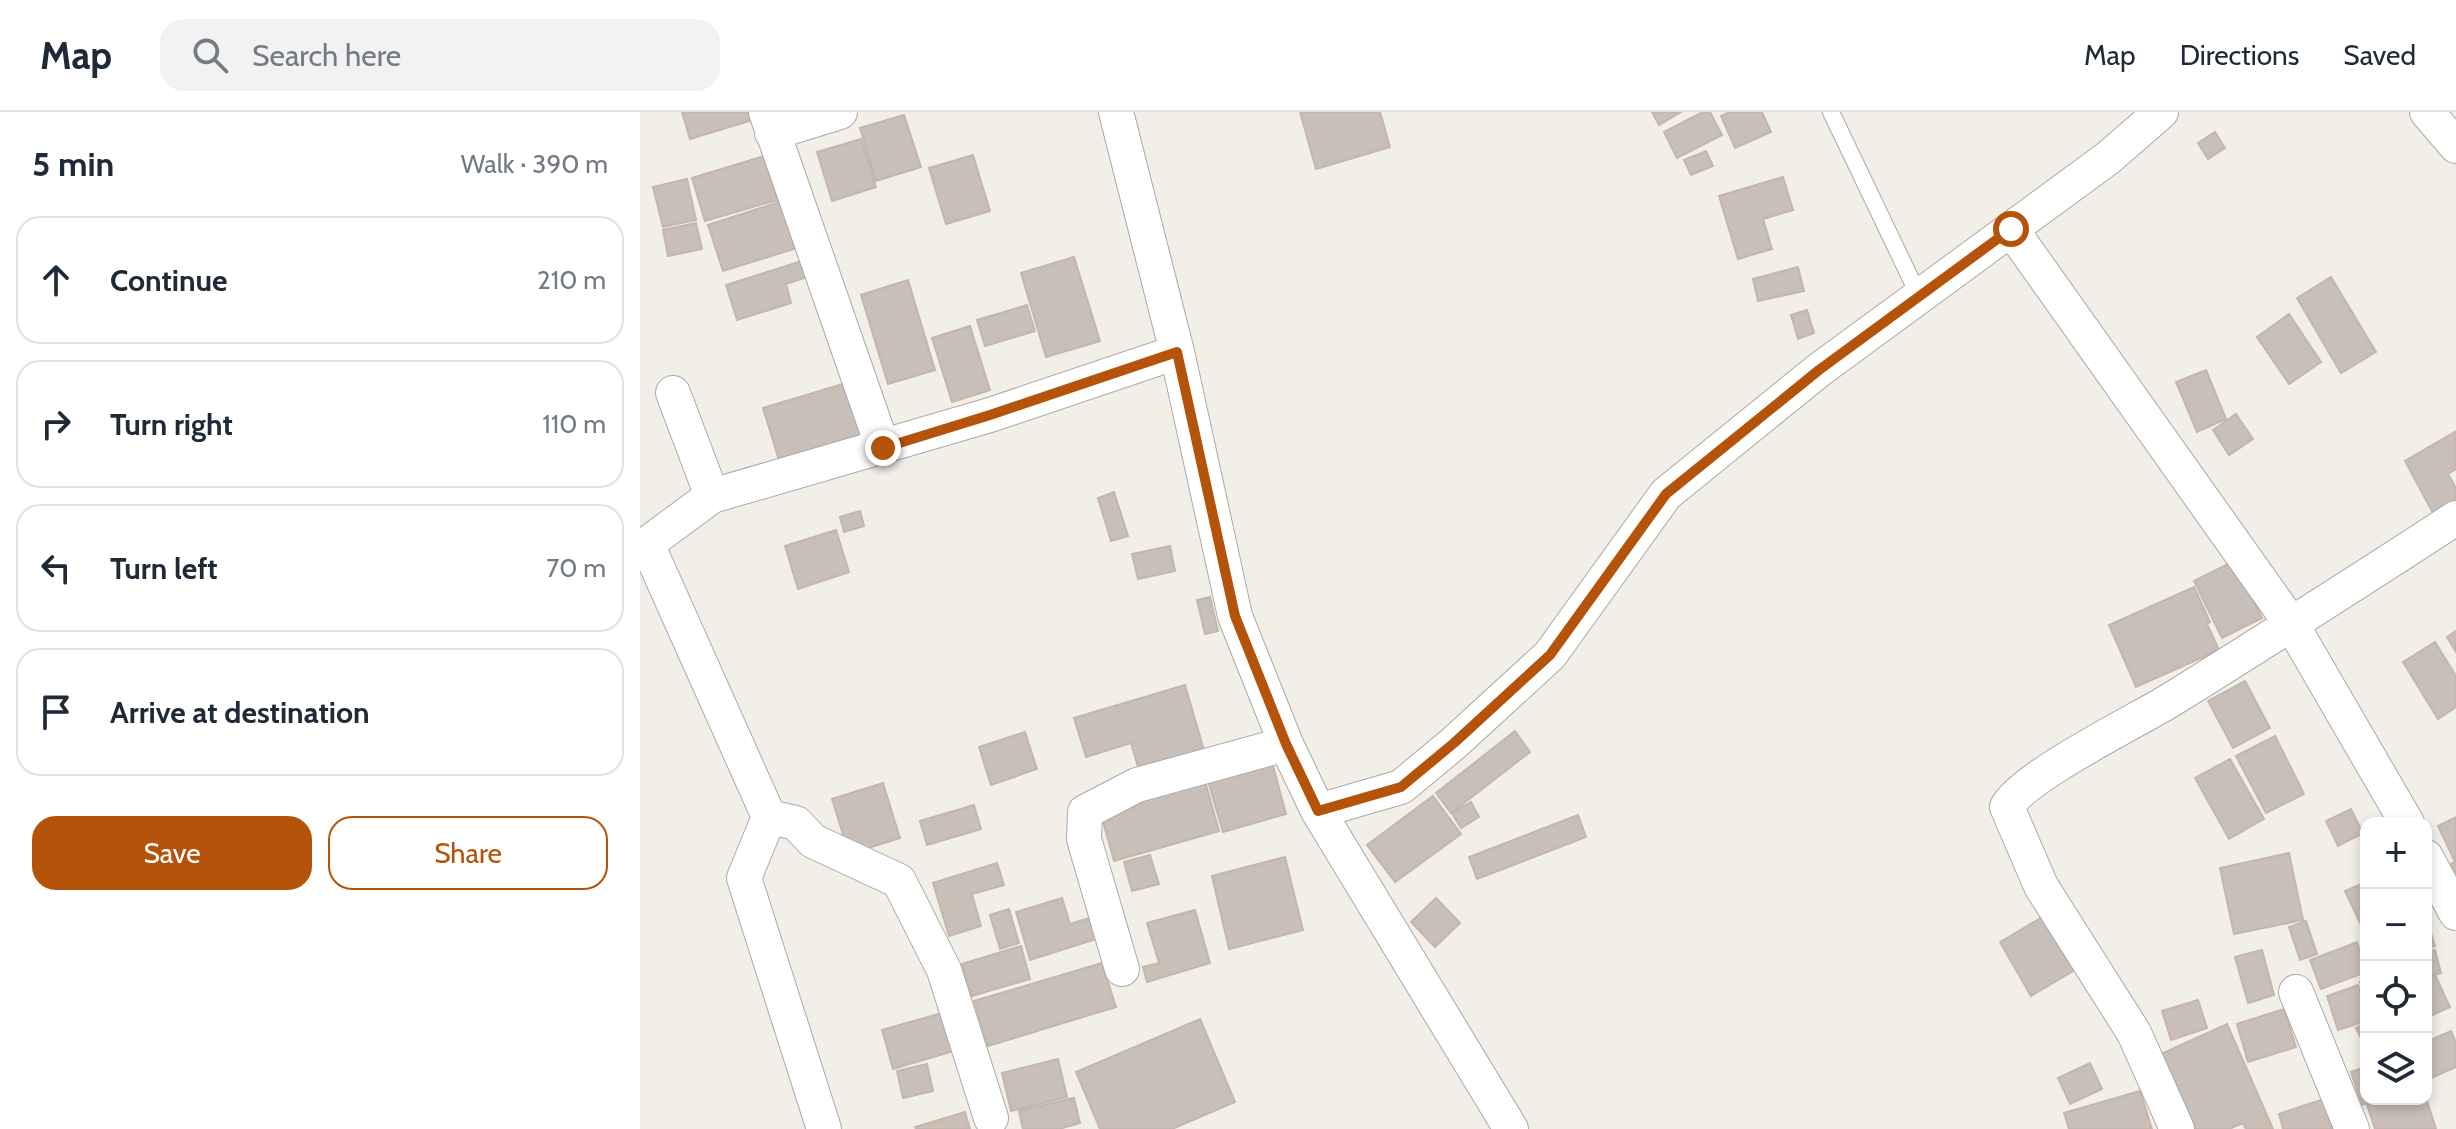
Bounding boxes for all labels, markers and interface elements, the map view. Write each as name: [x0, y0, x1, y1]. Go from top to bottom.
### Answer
search box: [160, 19, 720, 91]
text: Map: [40, 32, 112, 79]
icon: search: [188, 33, 232, 77]
text: Search here: [252, 37, 401, 74]
text: Map: [2084, 38, 2136, 72]
text: Directions: [2180, 38, 2299, 72]
text: Saved: [2343, 38, 2416, 72]
text: 5 min: [32, 143, 114, 185]
text: Walk · 390 m: [461, 148, 608, 180]
route start: [1993, 211, 2029, 247]
icon: ahead: [34, 258, 78, 302]
text: Continue: [110, 262, 227, 299]
text: 210 m: [537, 264, 606, 296]
icon: right: [34, 402, 78, 446]
text: Turn right: [110, 406, 233, 443]
text: 110 m: [542, 408, 606, 440]
route end: [865, 430, 901, 466]
icon: left: [34, 546, 78, 590]
text: Turn left: [110, 550, 218, 587]
text: 70 m: [546, 552, 606, 584]
icon: arrive: [34, 690, 78, 734]
text: Arrive at destination: [110, 694, 370, 731]
button: Save: [32, 816, 312, 890]
button: Share: [328, 816, 608, 890]
map controls: [2360, 817, 2432, 1105]
button: +: [2360, 817, 2432, 889]
button: −: [2360, 889, 2432, 961]
button: locate: [2360, 961, 2432, 1033]
button: layers: [2360, 1033, 2432, 1105]

